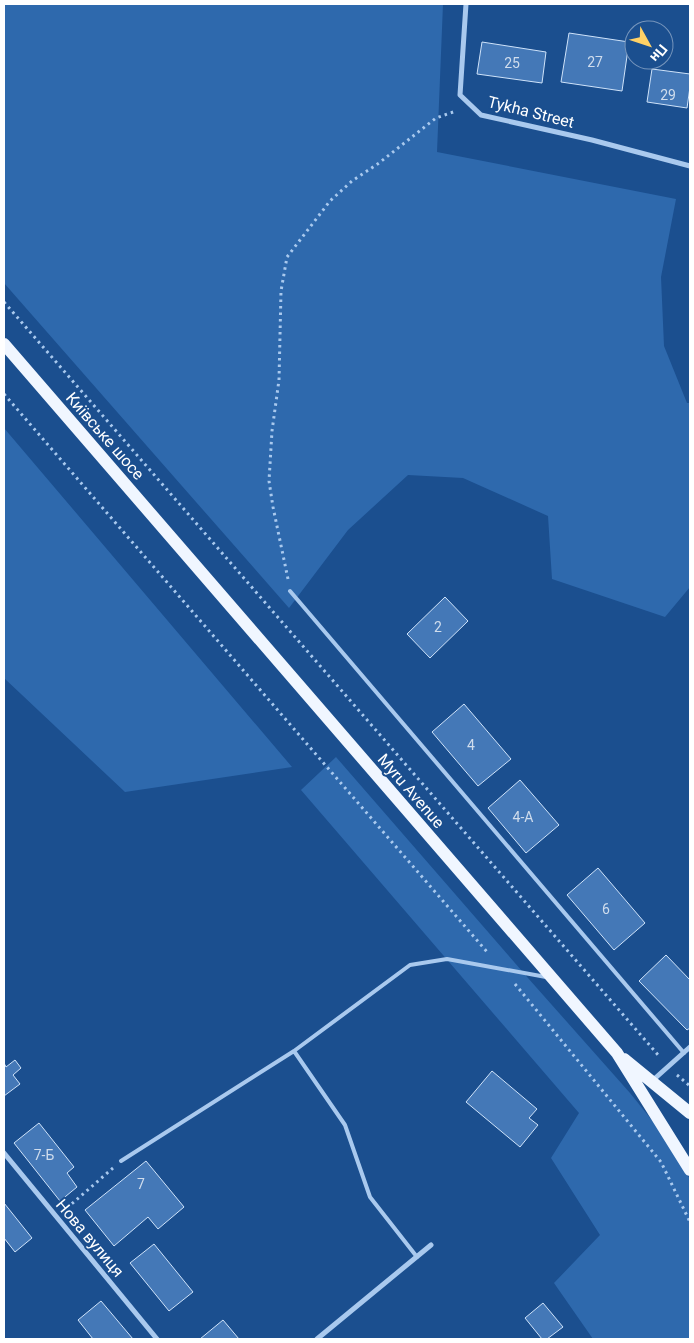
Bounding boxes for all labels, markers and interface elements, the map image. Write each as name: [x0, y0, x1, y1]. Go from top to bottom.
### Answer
north arrow: [624, 20, 674, 70]
text: Пн: [647, 41, 671, 65]
house number: 27: [587, 54, 603, 70]
house number: 25: [504, 55, 520, 71]
house number: 29: [660, 87, 676, 103]
street label: Tykha Street: [486, 92, 576, 132]
street label: Київське шосе: [62, 388, 148, 484]
house number: 2: [434, 619, 442, 635]
house number: 4: [467, 737, 475, 753]
street label: Myru Avenue: [374, 750, 448, 832]
house number: 4-А: [513, 809, 533, 825]
house number: 6: [602, 901, 610, 917]
house number: 7-Б: [34, 1147, 54, 1163]
house number: 7: [137, 1176, 145, 1192]
street label: Нова вулиця: [52, 1195, 128, 1281]

